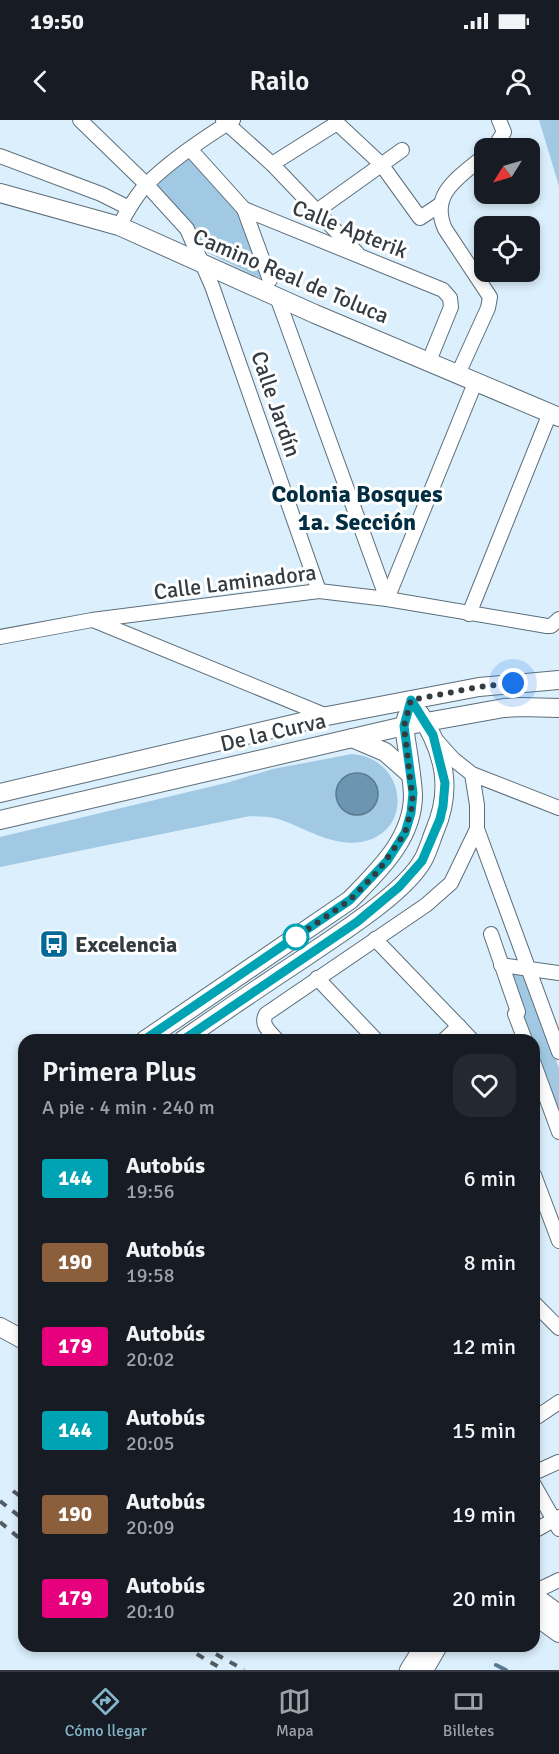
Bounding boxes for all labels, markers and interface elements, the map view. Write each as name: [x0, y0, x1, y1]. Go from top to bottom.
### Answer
text: 19:50: [30, 8, 84, 35]
icon: back: [24, 65, 57, 98]
text: Railo: [250, 65, 309, 98]
icon: person: [502, 65, 535, 98]
north arrow: [474, 138, 540, 204]
map controls: [474, 138, 540, 282]
street label: Calle Apterik: [289, 194, 411, 264]
button: locate: [474, 216, 540, 282]
street label: Camino Real de Toluca: [189, 223, 393, 329]
street label: Calle Jardín: [245, 347, 307, 461]
district label: Colonia Bosques 1a. Sección: [271, 479, 443, 537]
street label: Calle Laminadora: [152, 559, 318, 605]
your location: [498, 668, 528, 698]
street label: De la Curva: [218, 707, 328, 757]
unlabelled marker: [283, 924, 309, 950]
bus stop icon: Excelencia: [38, 928, 70, 960]
place label: Excelencia: [75, 931, 177, 958]
button: heart: [453, 1054, 516, 1117]
text: Primera Plus: [42, 1055, 196, 1089]
text: A pie · 4 min · 240 m: [42, 1095, 215, 1120]
text: Autobús: [126, 1152, 205, 1179]
text: 144: [58, 1165, 92, 1191]
text: 6 min: [464, 1165, 516, 1192]
text: 19:56: [126, 1179, 175, 1204]
text: Autobús: [126, 1236, 205, 1263]
text: 190: [58, 1249, 92, 1275]
text: 8 min: [464, 1249, 516, 1276]
text: 19:58: [126, 1263, 175, 1288]
text: Autobús: [126, 1320, 205, 1347]
text: 179: [58, 1333, 92, 1359]
text: 12 min: [452, 1333, 516, 1360]
text: 20:02: [126, 1347, 175, 1372]
text: Autobús: [126, 1404, 205, 1431]
text: 144: [58, 1417, 92, 1443]
text: 15 min: [452, 1417, 516, 1444]
text: 20:05: [126, 1431, 175, 1456]
text: Autobús: [126, 1488, 205, 1515]
text: 190: [58, 1501, 92, 1527]
text: 19 min: [452, 1501, 516, 1528]
text: 20:09: [126, 1515, 175, 1540]
text: Autobús: [126, 1572, 205, 1599]
text: 179: [58, 1585, 92, 1611]
text: 20 min: [452, 1585, 516, 1612]
text: 20:10: [126, 1599, 175, 1624]
tab: Cómo llegar: [65, 1685, 147, 1741]
tab: Mapa: [276, 1685, 314, 1741]
tab: Billetes: [443, 1685, 494, 1741]

